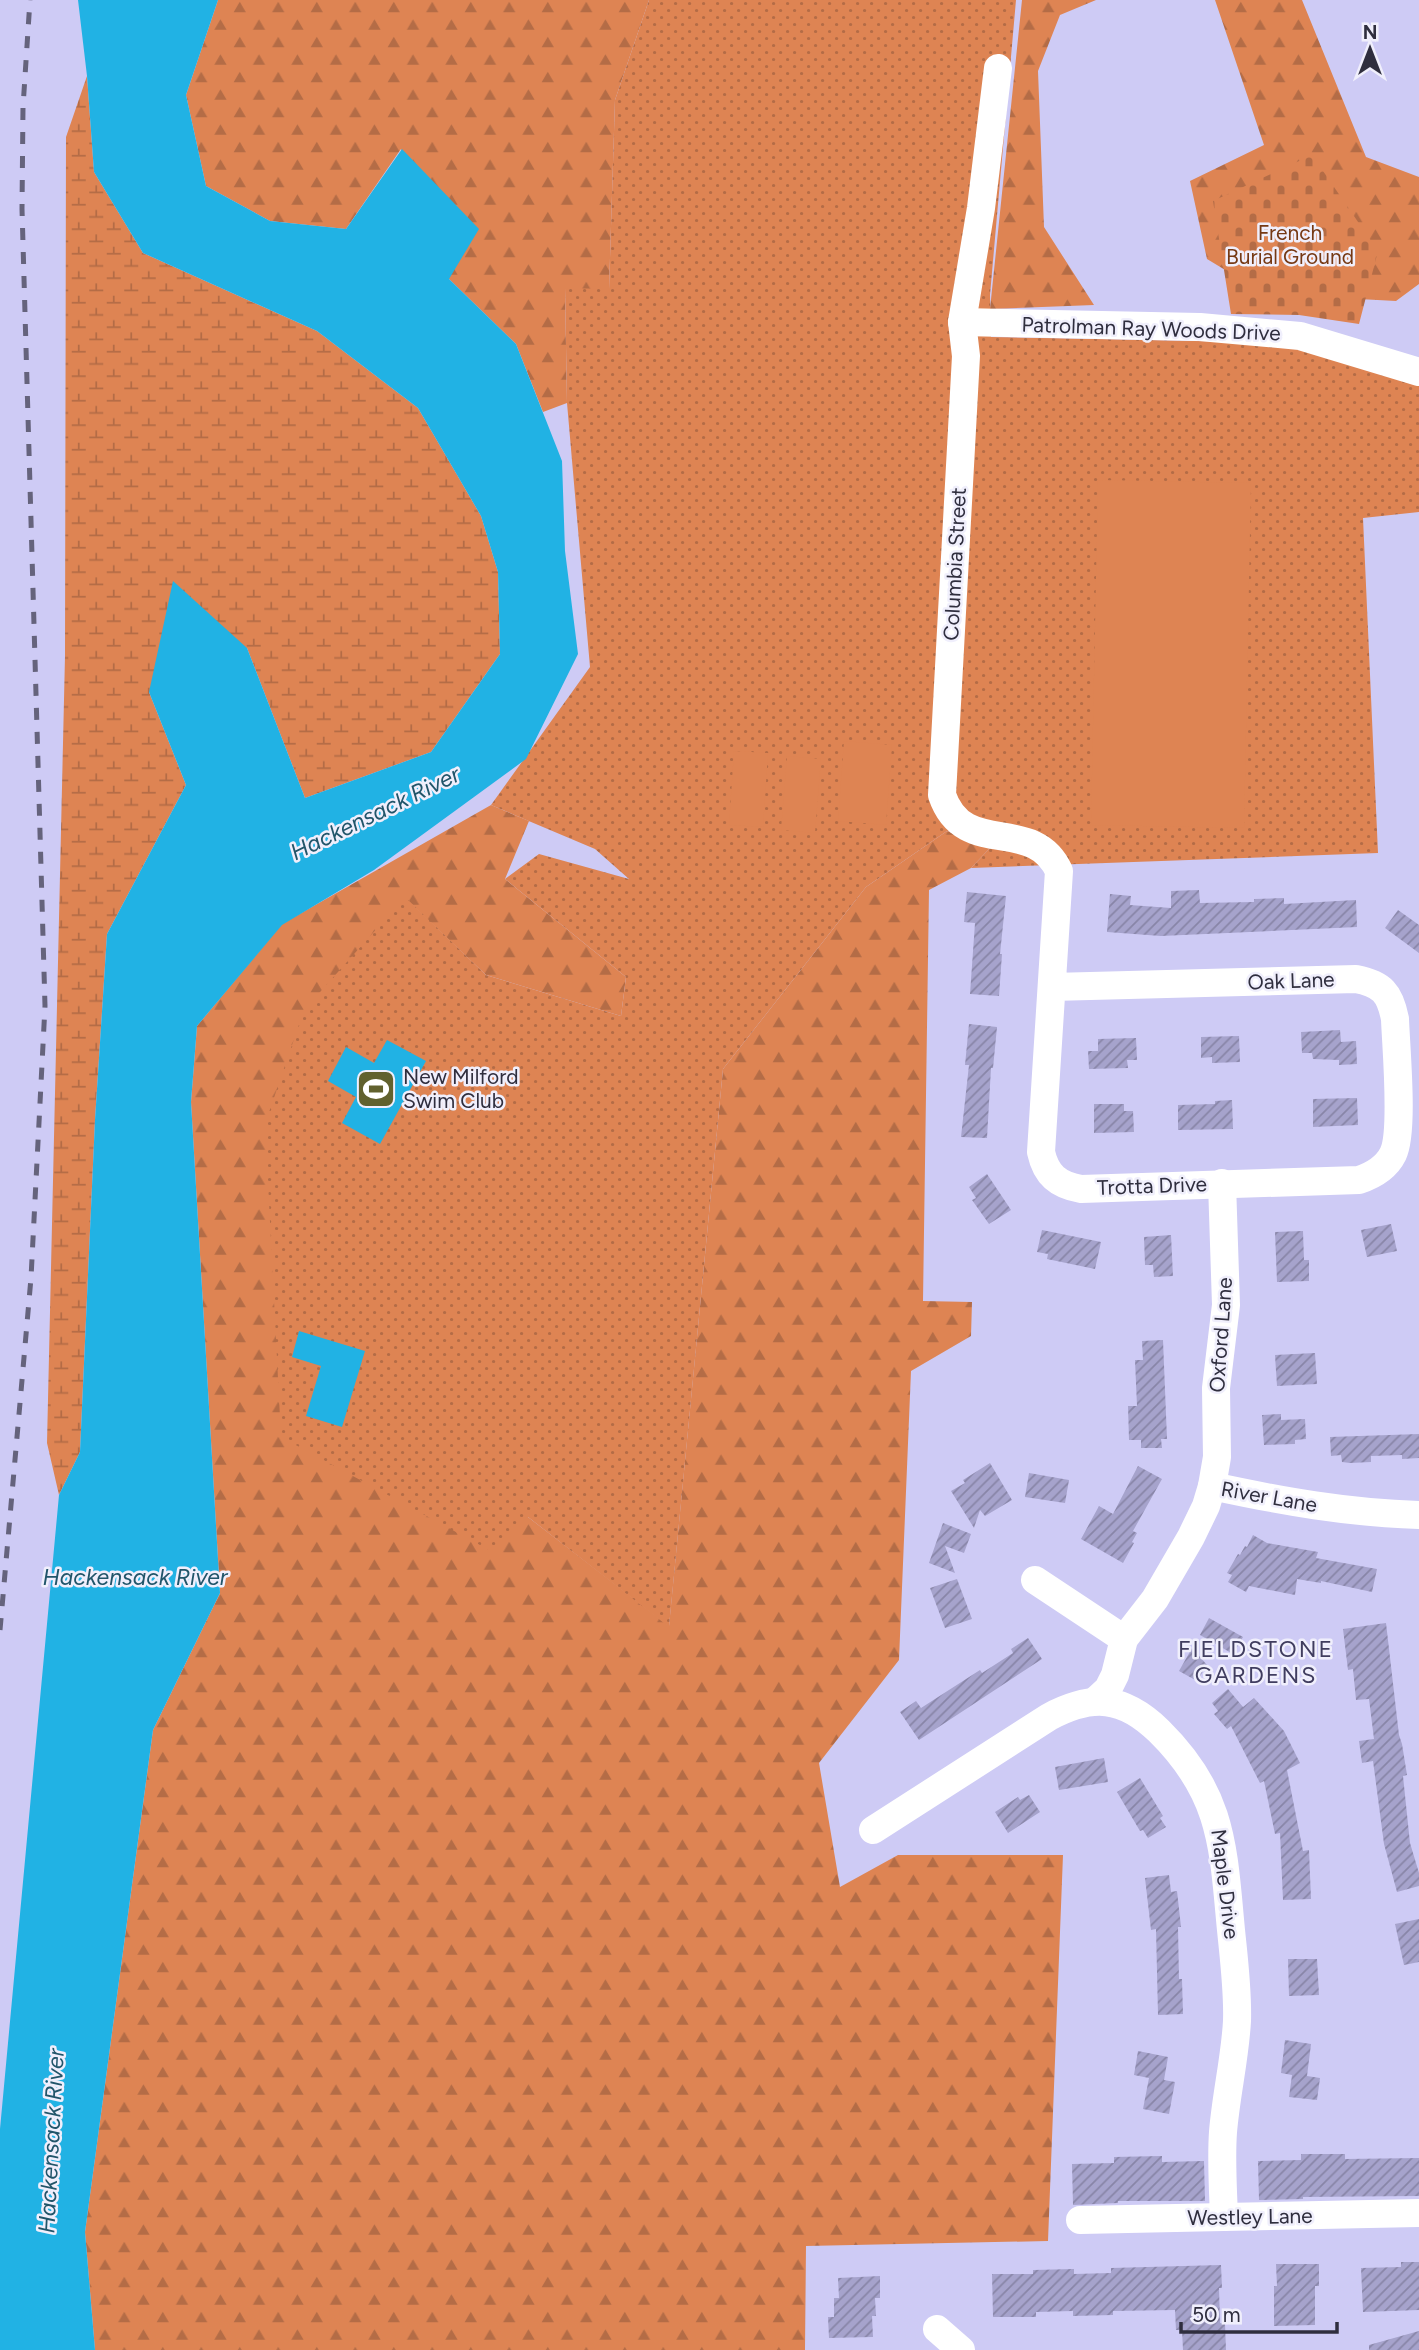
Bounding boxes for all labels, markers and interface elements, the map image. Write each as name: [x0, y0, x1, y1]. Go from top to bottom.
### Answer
north arrow: [1335, 14, 1405, 84]
text: N: [1363, 21, 1377, 44]
park label: French Burial Ground: [1226, 220, 1354, 269]
street label: Patrolman Ray Woods Drive: [1021, 311, 1281, 346]
street label: Columbia Street: [938, 487, 971, 641]
water label: Hackensack River: [286, 759, 465, 866]
street label: Oak Lane: [1247, 966, 1335, 995]
place label: New Milford Swim Club: [403, 1064, 519, 1113]
sports icon: New Milford Swim Club: [355, 1068, 397, 1110]
street label: Trotta Drive: [1096, 1171, 1207, 1200]
street label: Oxford Lane: [1204, 1276, 1237, 1393]
street label: River Lane: [1219, 1476, 1319, 1517]
water label: Hackensack River: [42, 1563, 229, 1591]
district label: FIELDSTONE GARDENS: [1178, 1635, 1334, 1689]
street label: Maple Drive: [1206, 1827, 1245, 1940]
water label: Hackensack River: [32, 2047, 70, 2234]
street label: Westley Lane: [1187, 2203, 1313, 2230]
scale bar: [1181, 2290, 1337, 2334]
text: 50 m: [1192, 2302, 1241, 2327]

